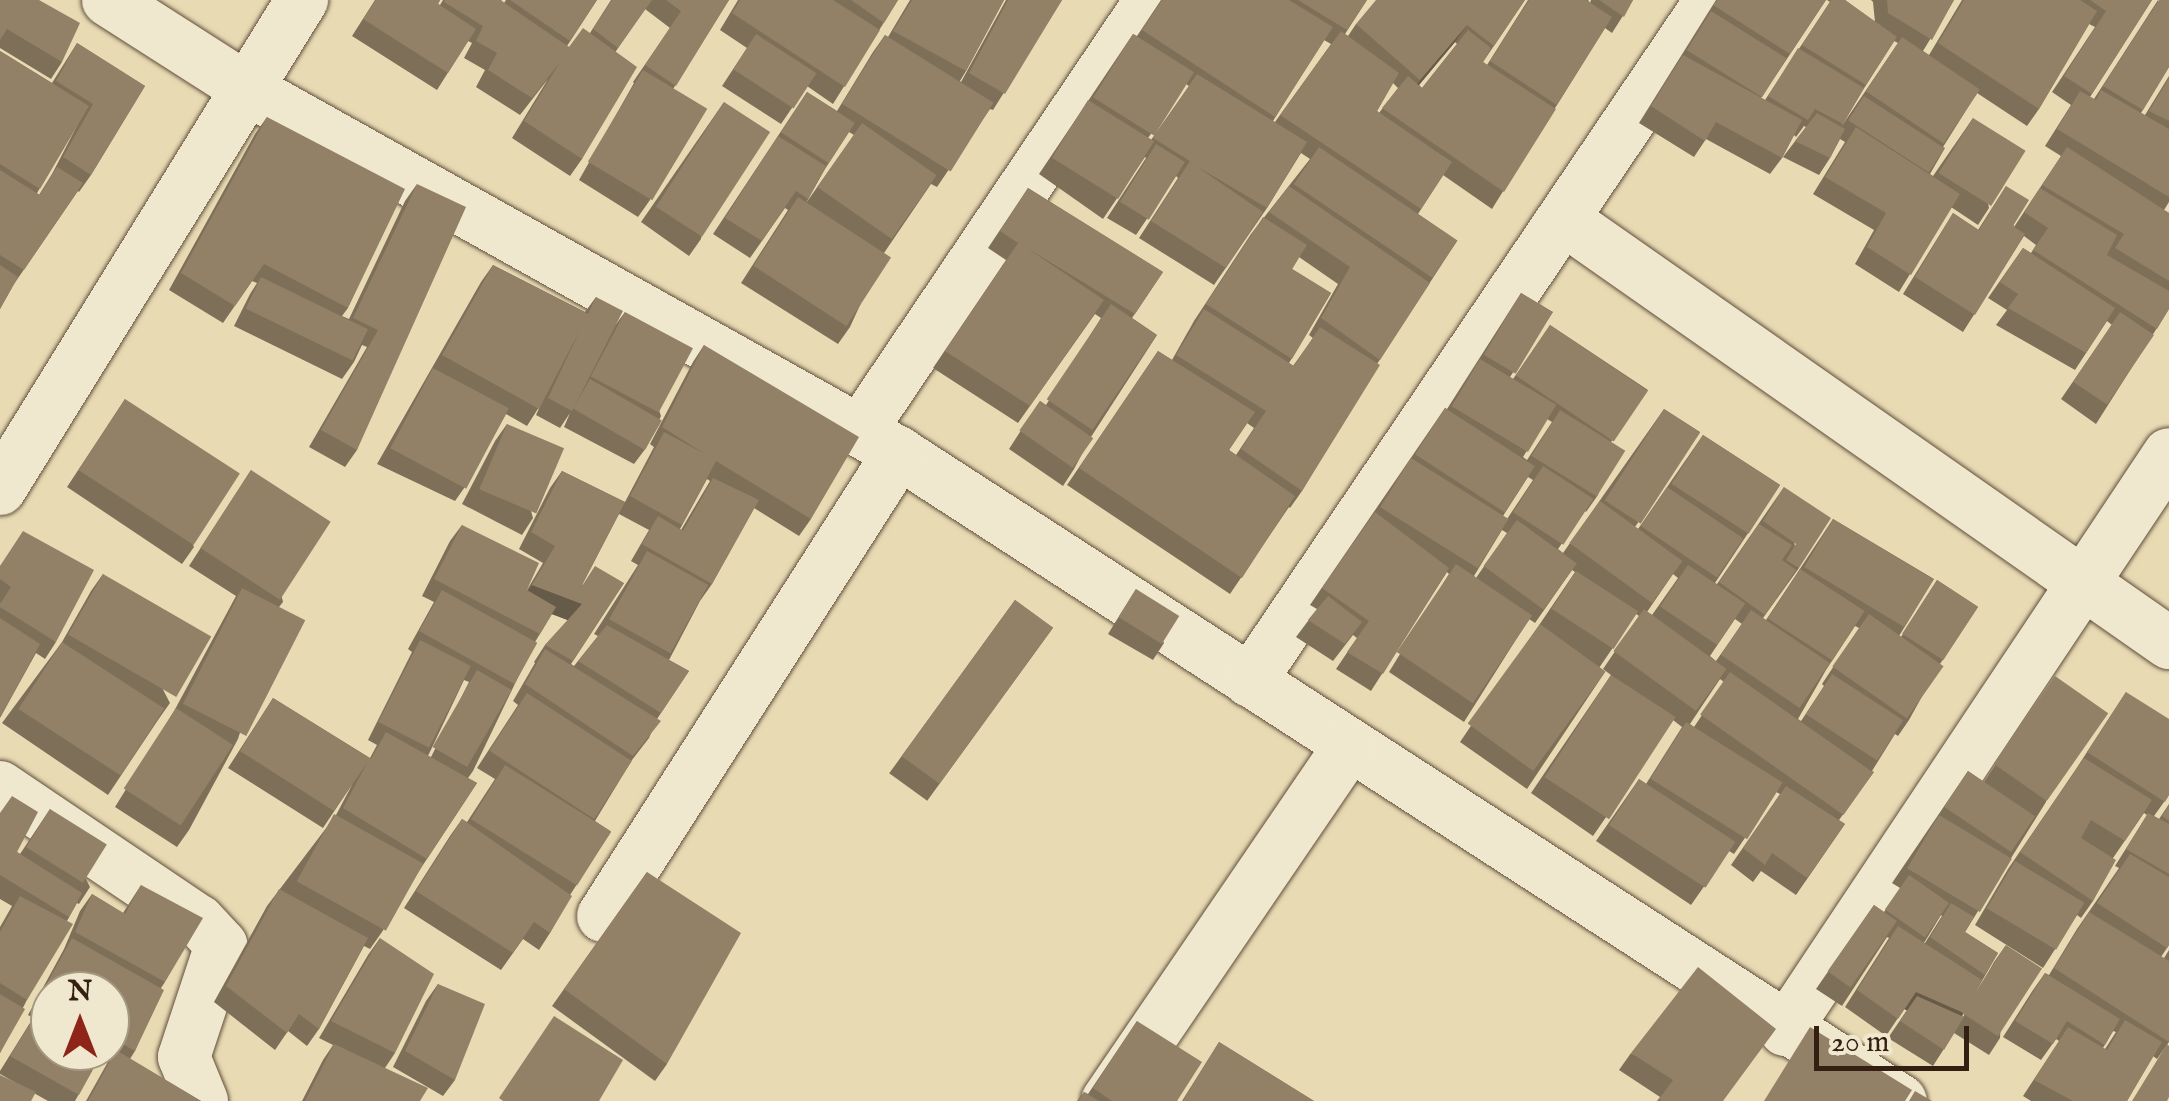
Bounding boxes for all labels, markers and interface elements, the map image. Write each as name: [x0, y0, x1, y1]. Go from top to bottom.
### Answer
north arrow: [30, 971, 130, 1071]
text: N: [68, 975, 92, 1010]
scale bar: [1819, 1006, 1974, 1068]
text: 20 m: [1831, 1024, 1890, 1062]

